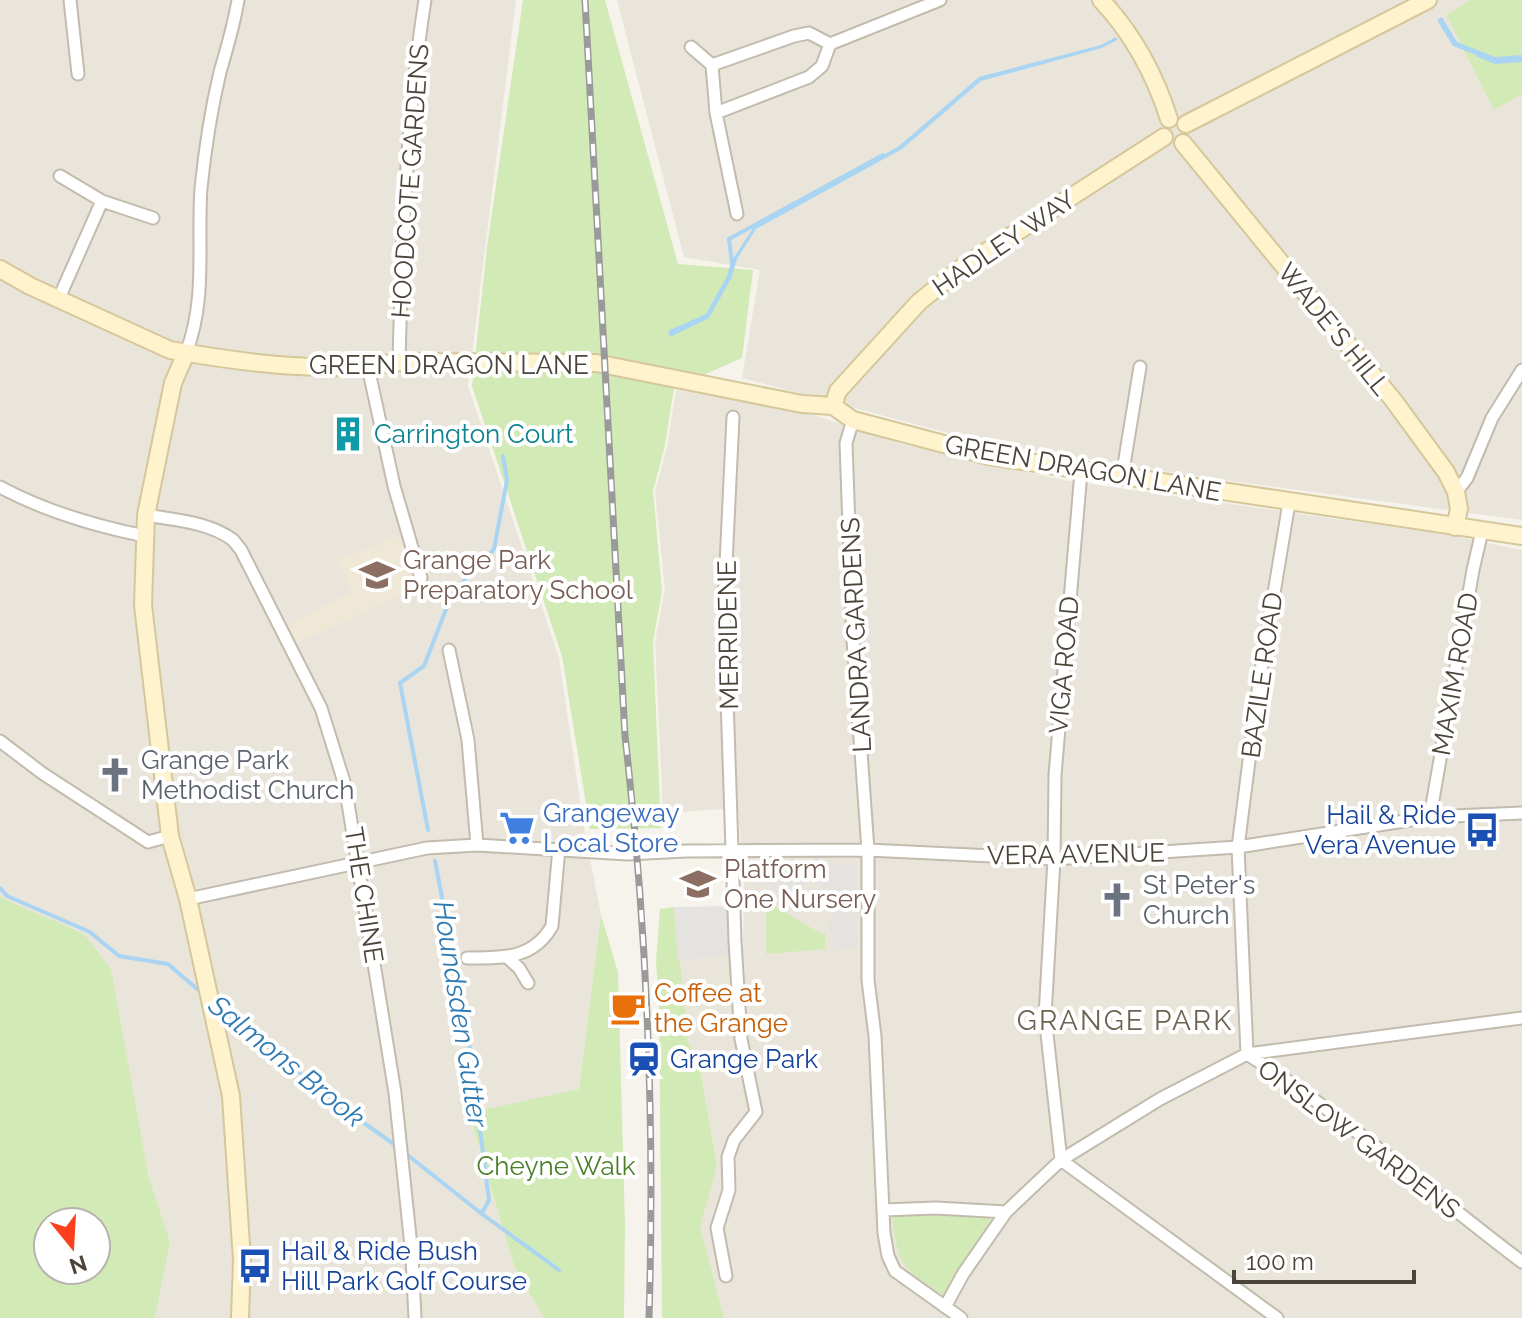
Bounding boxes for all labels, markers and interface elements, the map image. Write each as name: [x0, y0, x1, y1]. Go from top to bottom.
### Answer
street label: HOODCOTE GARDENS: [385, 43, 435, 319]
street label: HADLEY WAY: [927, 184, 1081, 302]
street label: WADE'S HILL: [1272, 257, 1396, 401]
street label: GREEN DRAGON LANE: [309, 350, 589, 380]
building icon: Carrington Court: [329, 415, 367, 453]
place label: Carrington Court: [374, 419, 574, 449]
street label: GREEN DRAGON LANE: [943, 429, 1223, 507]
street label: LANDRA GARDENS: [835, 517, 877, 753]
place label: Grange Park Preparatory School: [403, 545, 634, 605]
school or university icon: Grange Park Preparatory School: [358, 556, 396, 594]
street label: MERRIDENE: [712, 560, 744, 710]
street label: BAZILE ROAD: [1236, 590, 1288, 760]
street label: MAXIM ROAD: [1426, 590, 1484, 758]
street label: VIGA ROAD: [1043, 595, 1085, 735]
place label: Grange Park Methodist Church: [141, 745, 354, 805]
church icon: Grange Park Methodist Church: [96, 756, 134, 794]
place label: Grangeway Local Store: [543, 798, 680, 858]
place label: Hail & Ride Vera Avenue: [1305, 800, 1456, 860]
supermarket icon: Grangeway Local Store: [498, 809, 536, 847]
bus stop icon: Hail & Ride Vera Avenue: [1463, 811, 1501, 849]
street label: THE CHINE: [338, 825, 390, 965]
street label: VERA AVENUE: [987, 837, 1165, 871]
place label: Platform One Nursery: [724, 854, 876, 914]
school or university icon: Platform One Nursery: [679, 865, 717, 903]
place label: St Peter's Church: [1143, 870, 1255, 930]
church icon: St Peter's Church: [1098, 881, 1136, 919]
water label: Houndsden Gutter: [426, 898, 495, 1131]
place label: Coffee at the Grange: [654, 978, 788, 1038]
water label: Salmons Brook: [201, 988, 371, 1134]
cafe icon: Coffee at the Grange: [609, 989, 647, 1027]
district label: GRANGE PARK: [1017, 1004, 1233, 1037]
station icon: Grange Park: [625, 1040, 663, 1078]
place label: Grange Park: [670, 1044, 818, 1074]
street label: ONSLOW GARDENS: [1252, 1053, 1466, 1225]
park label: Cheyne Walk: [477, 1151, 636, 1181]
north arrow: [32, 1206, 112, 1286]
scale bar: [1234, 1234, 1414, 1284]
place label: Hail & Ride Bush Hill Park Golf Course: [281, 1236, 527, 1296]
bus stop icon: Hail & Ride Bush Hill Park Golf Course: [236, 1247, 274, 1285]
text: 100 m: [1246, 1247, 1314, 1276]
text: N: [66, 1250, 90, 1280]

